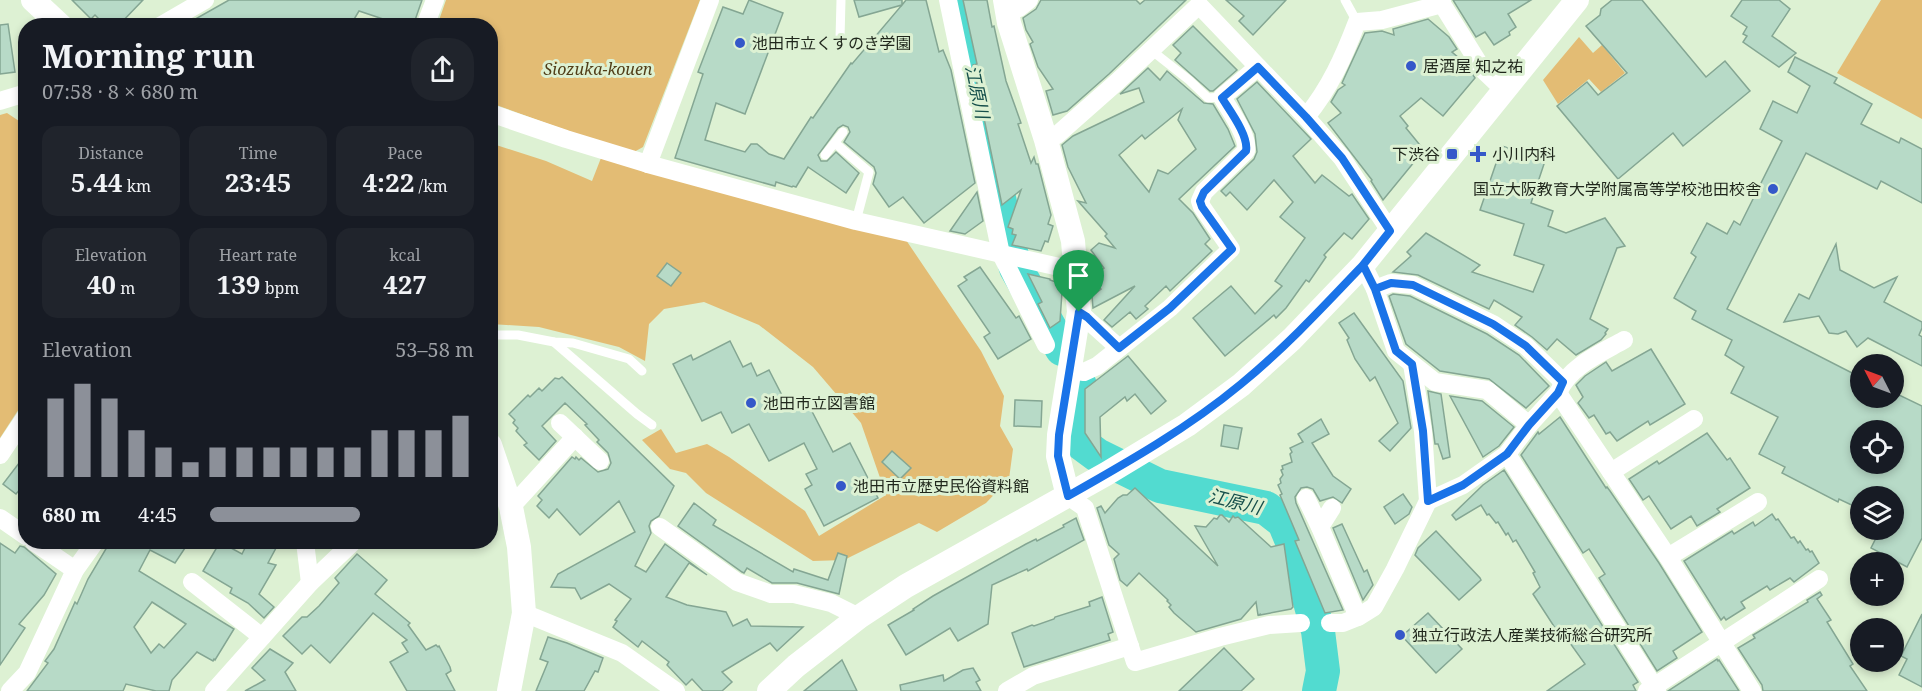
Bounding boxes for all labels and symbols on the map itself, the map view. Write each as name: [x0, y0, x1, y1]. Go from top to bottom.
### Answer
place label: 池田市立くすのき学園: [752, 32, 912, 54]
marker: 池田市立くすのき学園: [733, 36, 747, 50]
place label: 居酒屋 知之祐: [1423, 55, 1523, 77]
park label: Siozuka-kouen: [544, 58, 653, 80]
marker: 居酒屋 知之祐: [1404, 59, 1418, 73]
water label: 江原川: [961, 63, 996, 123]
place label: 下渋谷: [1392, 143, 1440, 165]
place label: 小川内科: [1492, 143, 1556, 165]
marker: 小川内科: [1469, 145, 1487, 163]
marker: 下渋谷: [1445, 147, 1459, 161]
place label: 国立大阪教育大学附属高等学校池田校舎: [1473, 178, 1761, 200]
marker: 国立大阪教育大学附属高等学校池田校舎: [1766, 182, 1780, 196]
pin: [1053, 250, 1104, 312]
north arrow: [1850, 354, 1904, 408]
place label: 池田市立図書館: [763, 392, 875, 414]
marker: 池田市立図書館: [744, 396, 758, 410]
place label: 池田市立歴史民俗資料館: [853, 475, 1029, 497]
marker: 池田市立歴史民俗資料館: [834, 479, 848, 493]
water label: 江原川: [1206, 483, 1266, 520]
place label: 独立行政法人産業技術総合研究所: [1412, 624, 1652, 646]
marker: 独立行政法人産業技術総合研究所: [1393, 628, 1407, 642]

